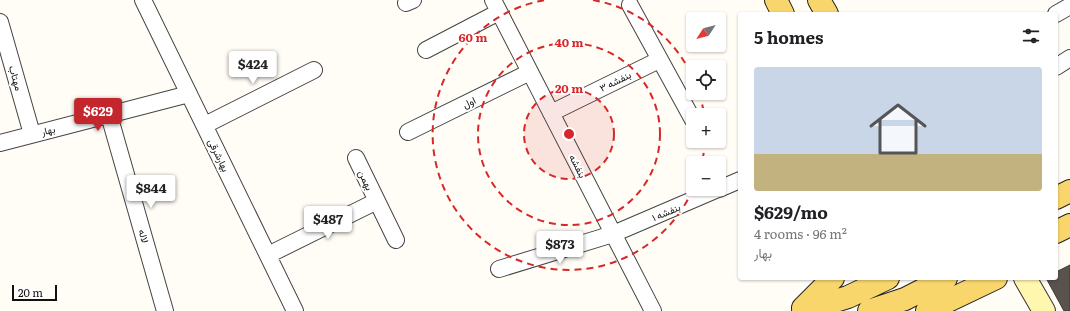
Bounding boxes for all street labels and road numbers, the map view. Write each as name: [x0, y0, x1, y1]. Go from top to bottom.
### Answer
street label: مهتاب: [6, 64, 27, 92]
street label: بنفشه ۳: [596, 66, 633, 95]
street label: اول: [460, 92, 478, 111]
street label: بهار: [38, 121, 57, 139]
street label: بهارشرقی: [205, 136, 234, 174]
street label: بنفشه: [566, 151, 591, 180]
street label: بهمن: [355, 167, 378, 192]
street label: بنفشه ۱: [649, 199, 683, 224]
street label: لاله: [135, 227, 154, 245]

